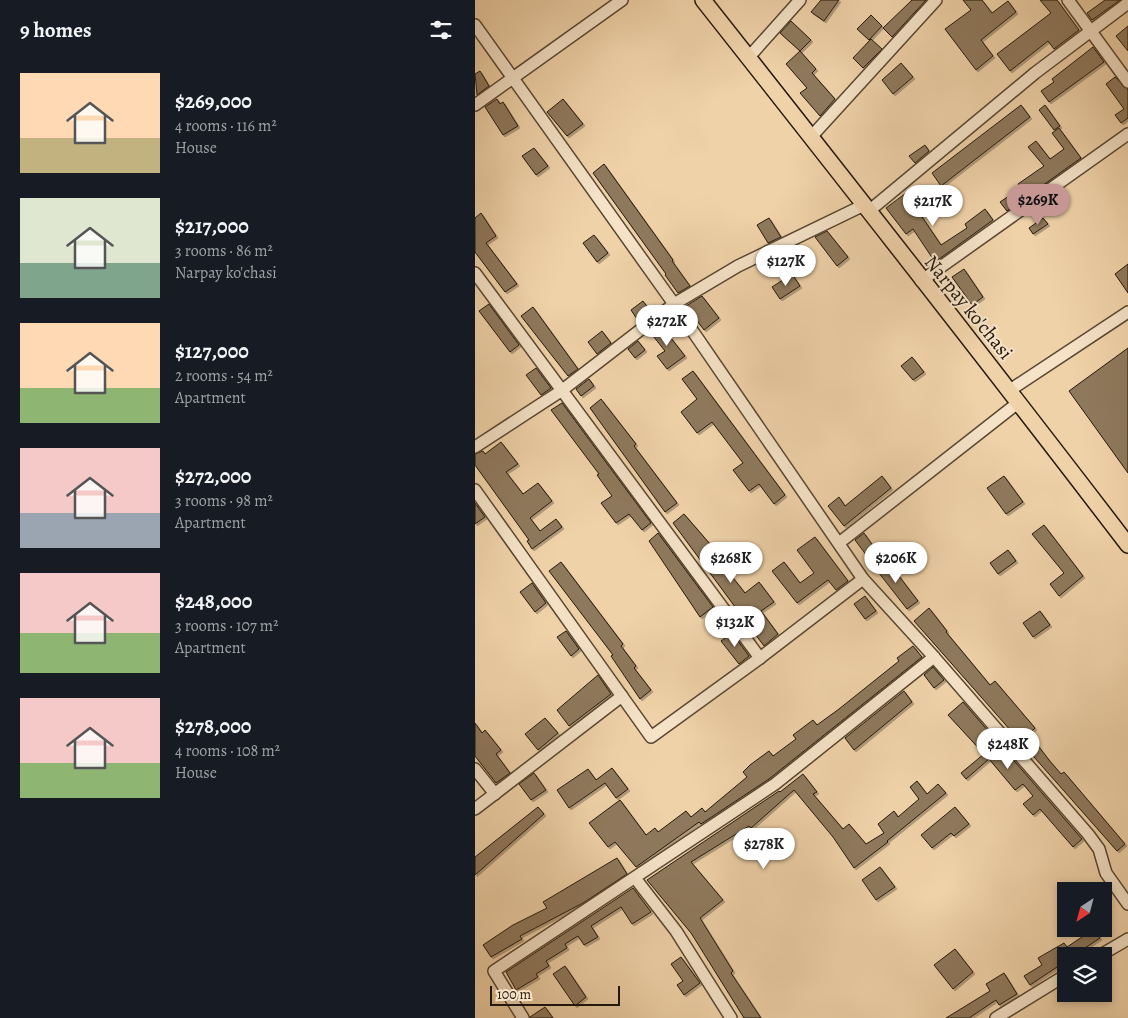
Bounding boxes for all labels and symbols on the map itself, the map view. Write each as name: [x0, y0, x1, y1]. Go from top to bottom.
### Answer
pin: $217K: [898, 184, 968, 227]
pin: $269K: [1003, 184, 1073, 226]
pin: $127K: [751, 244, 821, 287]
street label: Narpay ko'chasi: [918, 249, 1019, 365]
pin: $272K: [632, 304, 702, 347]
pin: $268K: [696, 542, 766, 584]
pin: $206K: [861, 542, 931, 584]
pin: $132K: [700, 606, 770, 648]
pin: $248K: [973, 728, 1043, 770]
pin: $278K: [729, 828, 799, 870]
north arrow: [1057, 882, 1113, 938]
scale bar: [490, 983, 620, 1006]

